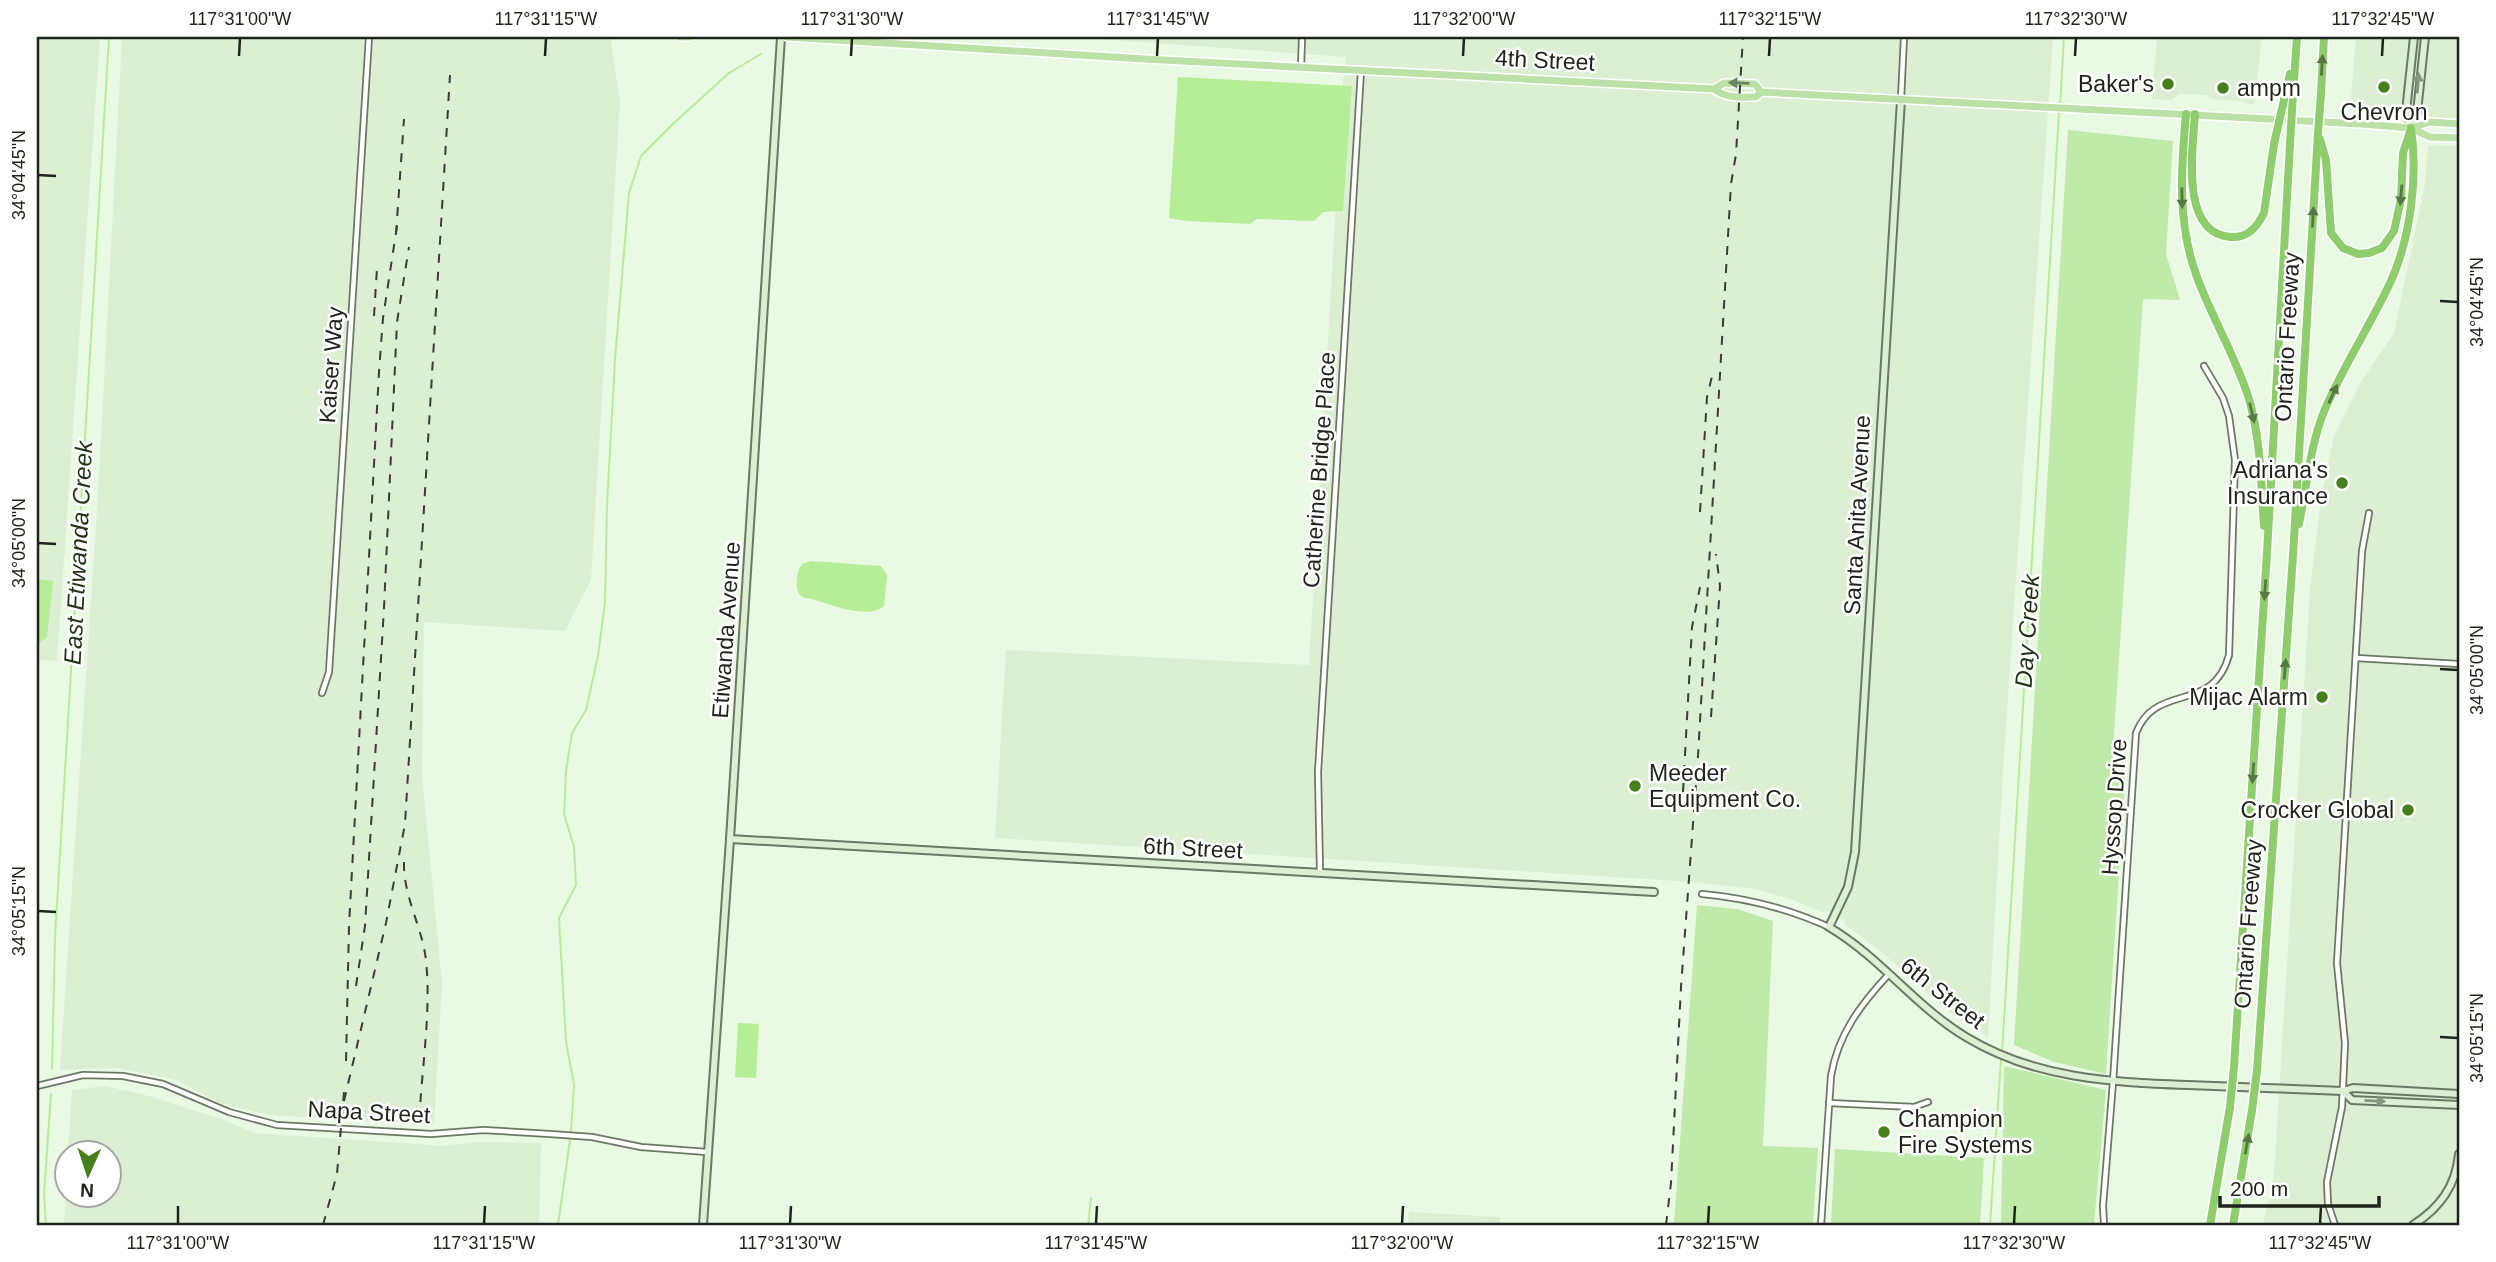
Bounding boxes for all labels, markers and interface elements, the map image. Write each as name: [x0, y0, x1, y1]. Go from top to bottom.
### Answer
text: 117°31'00"W: [189, 9, 291, 29]
text: 117°31'15"W: [495, 9, 597, 29]
text: 117°31'30"W: [801, 9, 903, 29]
text: 117°31'45"W: [1107, 9, 1209, 29]
text: 117°32'00"W: [1413, 9, 1515, 29]
text: 117°32'15"W: [1719, 9, 1821, 29]
text: 117°32'30"W: [2025, 9, 2127, 29]
text: 117°32'45"W: [2332, 9, 2434, 29]
street label: 4th Street: [1495, 44, 1596, 76]
one-way arrow: [2317, 54, 2328, 76]
place label: Baker's: [2078, 71, 2154, 97]
one-way arrow: [2413, 72, 2424, 94]
place label: ampm: [2237, 75, 2301, 101]
marker: Baker's: [2160, 76, 2176, 92]
one-way arrow: [1728, 78, 1750, 89]
marker: Chevron: [2376, 79, 2392, 95]
marker: ampm: [2215, 80, 2231, 96]
place label: Chevron: [2341, 99, 2427, 125]
text: 34°04'45"N: [9, 130, 29, 220]
one-way arrow: [2395, 185, 2406, 207]
one-way arrow: [2177, 188, 2188, 210]
one-way arrow: [2308, 206, 2319, 228]
street label: Ontario Freeway: [2270, 251, 2304, 423]
text: 34°04'45"N: [2467, 257, 2487, 347]
street label: Kaiser Way: [314, 305, 348, 424]
street label: Catherine Bridge Place: [1298, 351, 1340, 589]
one-way arrow: [2327, 384, 2339, 404]
one-way arrow: [2247, 402, 2258, 424]
street label: Santa Anita Avenue: [1839, 414, 1875, 616]
water label: East Etiwanda Creek: [59, 438, 97, 666]
place label: Adriana's Insurance: [2227, 457, 2328, 509]
marker: Adriana's Insurance: [2334, 475, 2350, 491]
text: 34°05'00"N: [9, 498, 29, 588]
street label: Etiwanda Avenue: [707, 541, 745, 719]
water label: Day Creek: [2010, 572, 2045, 688]
one-way arrow: [2259, 579, 2270, 601]
text: 34°05'00"N: [2467, 625, 2487, 715]
one-way arrow: [2280, 658, 2291, 680]
place label: Mijac Alarm: [2189, 684, 2308, 710]
marker: Mijac Alarm: [2314, 689, 2330, 705]
street label: Hyssop Drive: [2096, 738, 2132, 876]
place label: Meeder Equipment Co.: [1649, 760, 1801, 812]
one-way arrow: [2247, 762, 2258, 784]
marker: Meeder Equipment Co.: [1627, 778, 1643, 794]
place label: Crocker Global: [2241, 797, 2394, 823]
marker: Crocker Global: [2400, 802, 2416, 818]
street label: 6th Street: [1143, 832, 1244, 864]
street label: Ontario Freeway: [2229, 838, 2267, 1010]
text: 34°05'15"N: [9, 866, 29, 956]
street label: 6th Street: [1896, 952, 1991, 1034]
text: 34°05'15"N: [2467, 993, 2487, 1083]
street label: Napa Street: [307, 1096, 432, 1128]
one-way arrow: [2365, 1096, 2387, 1107]
place label: Champion Fire Systems: [1898, 1106, 2032, 1158]
marker: Champion Fire Systems: [1876, 1124, 1892, 1140]
one-way arrow: [2242, 1132, 2253, 1154]
north arrow: [52, 1140, 122, 1210]
scale bar: [2220, 1164, 2379, 1208]
text: 200 m: [2230, 1177, 2288, 1200]
text: N: [80, 1180, 95, 1201]
text: 117°31'00"W: [127, 1233, 229, 1253]
text: 117°31'15"W: [433, 1233, 535, 1253]
text: 117°31'30"W: [739, 1233, 841, 1253]
text: 117°31'45"W: [1045, 1233, 1147, 1253]
text: 117°32'00"W: [1351, 1233, 1453, 1253]
text: 117°32'15"W: [1657, 1233, 1759, 1253]
text: 117°32'30"W: [1963, 1233, 2065, 1253]
text: 117°32'45"W: [2269, 1233, 2371, 1253]

